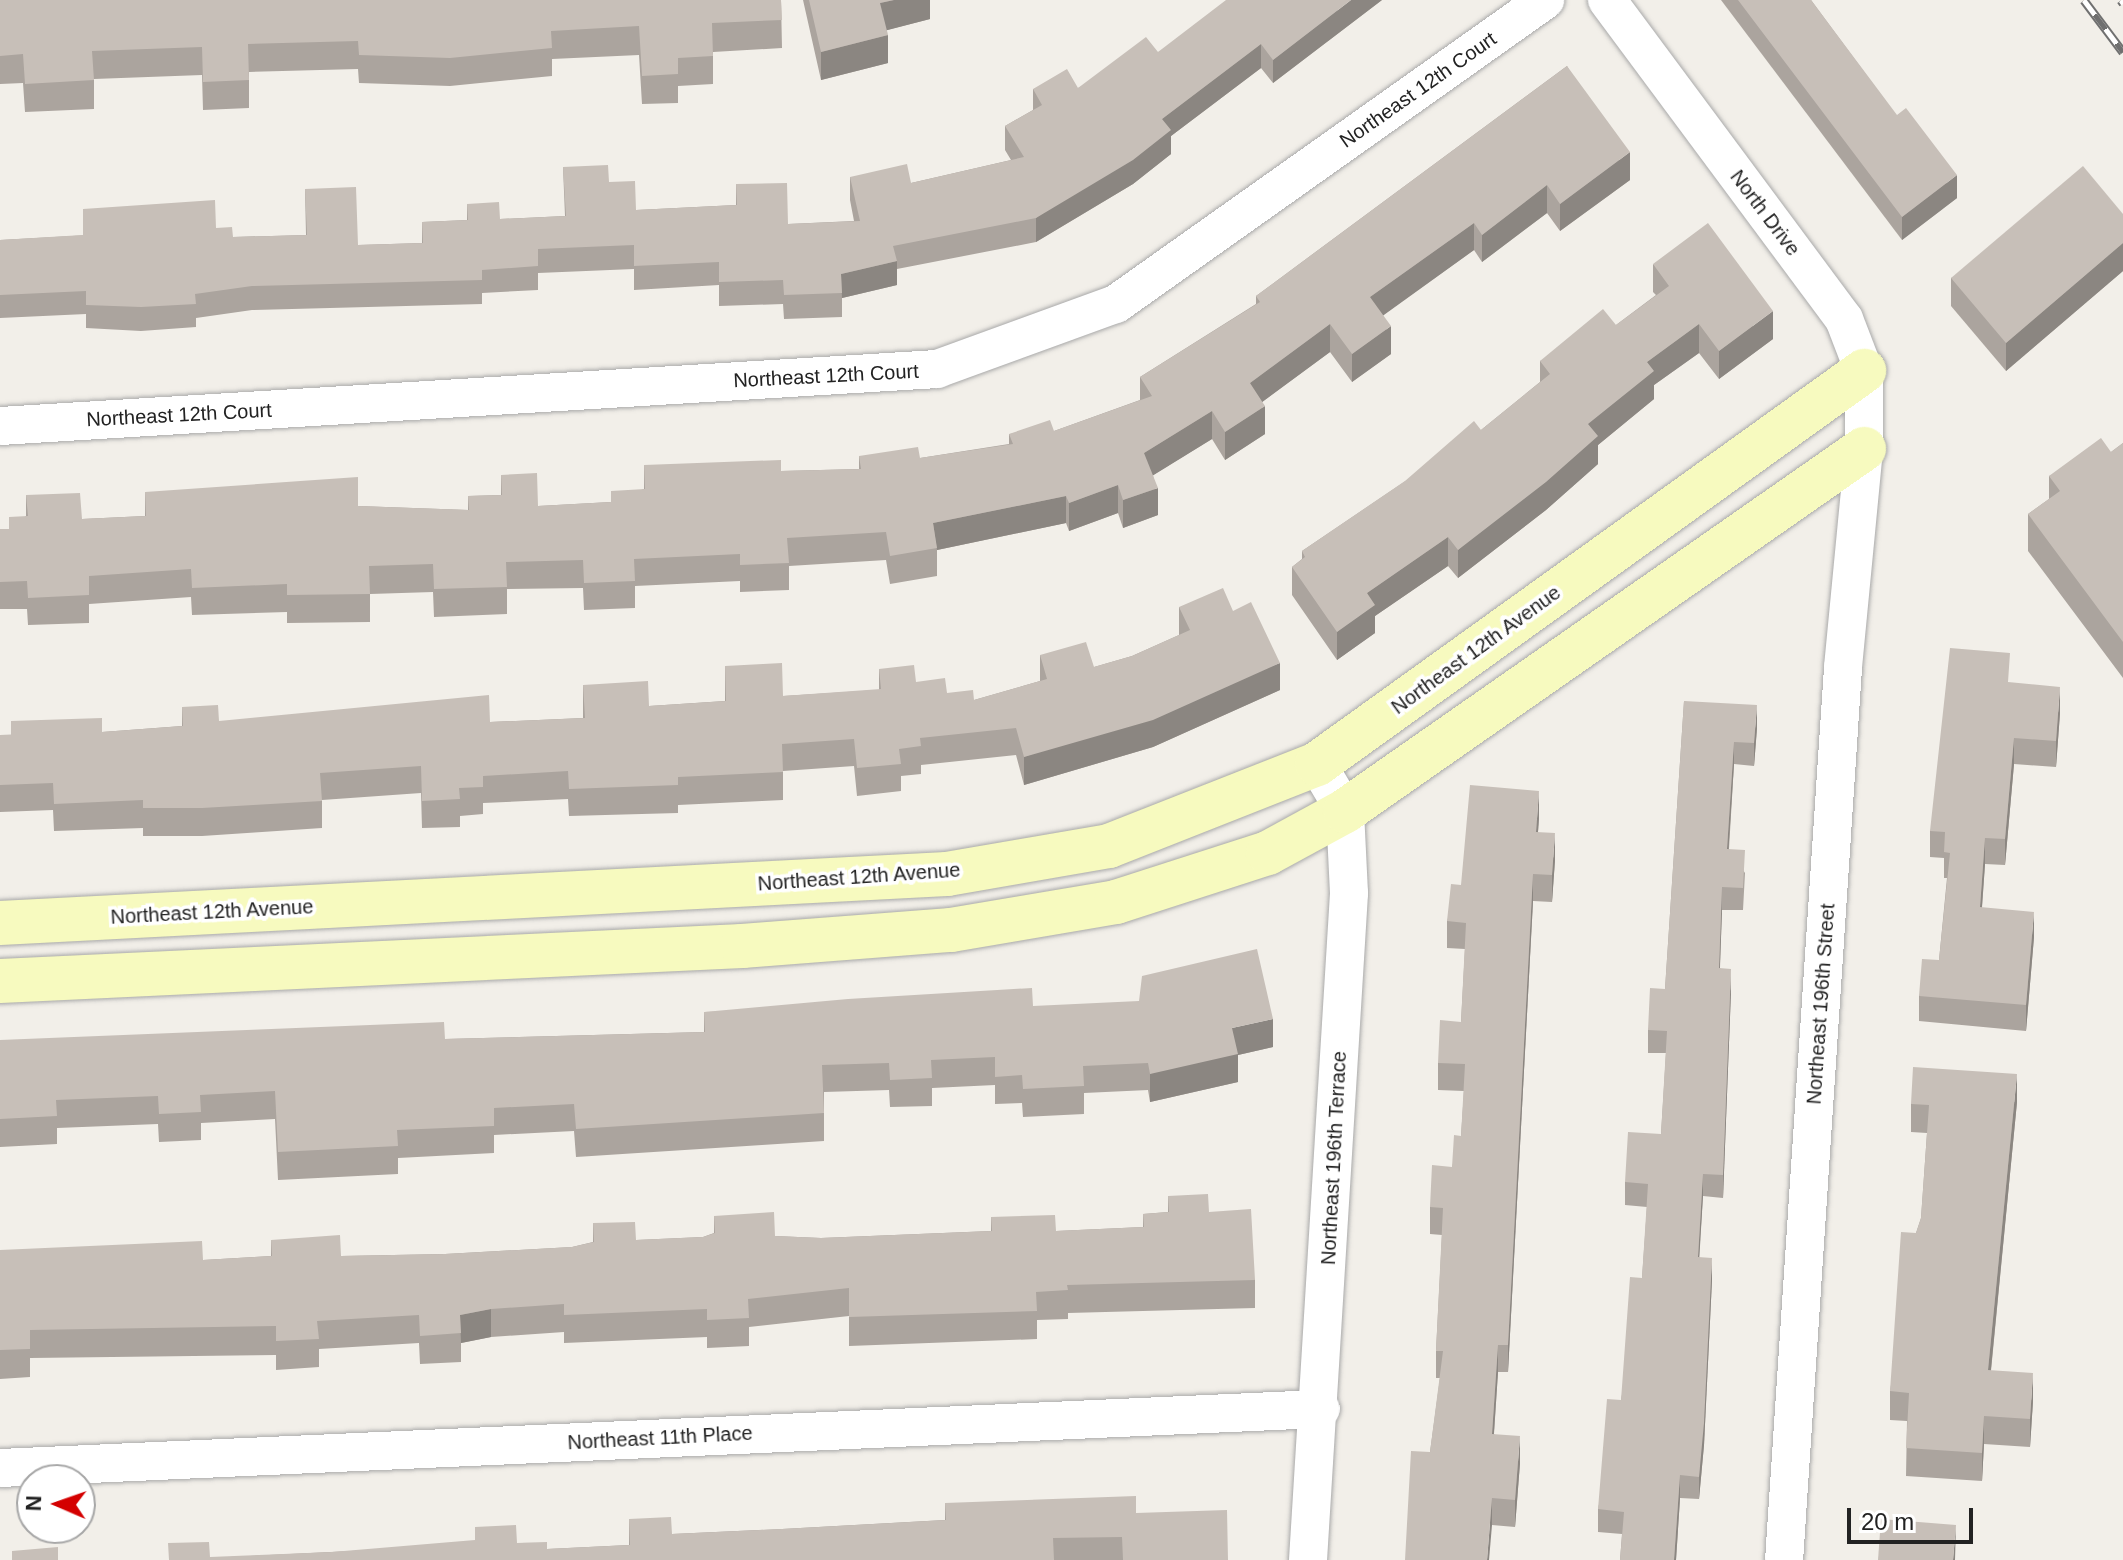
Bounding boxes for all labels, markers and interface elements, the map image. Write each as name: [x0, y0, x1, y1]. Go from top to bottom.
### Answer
street label: Northeast 12th Court: [1335, 27, 1501, 153]
street label: North Drive: [1725, 165, 1805, 261]
street label: Northeast 12th Court: [733, 359, 919, 393]
street label: Northeast 12th Court: [86, 398, 272, 432]
street label: Northeast 12th Avenue: [1386, 580, 1566, 720]
street label: Northeast 12th Avenue: [756, 858, 962, 896]
street label: Northeast 12th Avenue: [109, 895, 315, 929]
street label: Northeast 196th Street: [1802, 903, 1840, 1105]
street label: Northeast 196th Terrace: [1316, 1050, 1352, 1266]
street label: Northeast 11th Place: [567, 1421, 753, 1455]
north arrow: [16, 1464, 96, 1544]
scale bar: [1851, 1492, 1977, 1542]
text: N: [21, 1495, 46, 1512]
text: 20 m: [1861, 1508, 1914, 1535]

